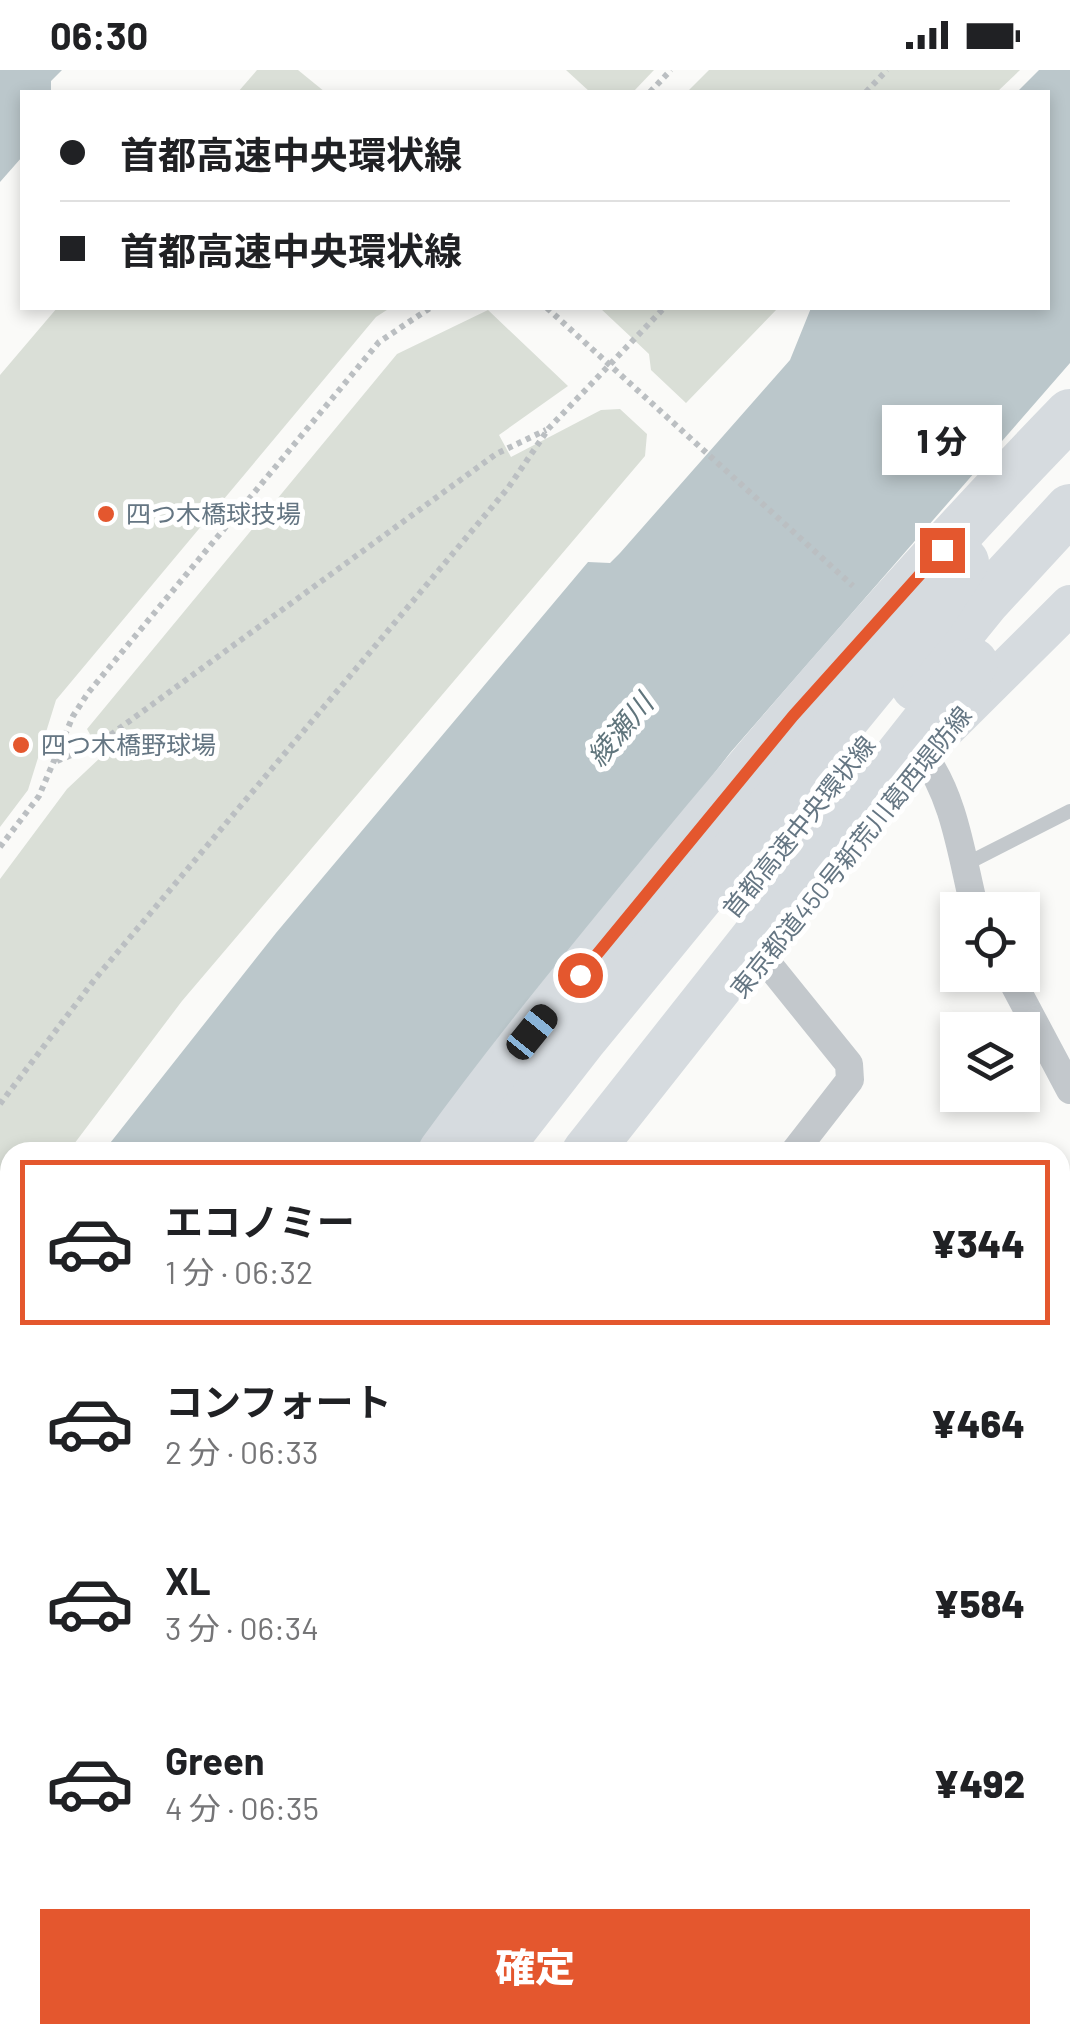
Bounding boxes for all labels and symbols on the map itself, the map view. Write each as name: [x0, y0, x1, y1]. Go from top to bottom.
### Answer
callout: 1 分: [882, 405, 1002, 475]
place label: 四つ木橋球技場: [126, 498, 301, 528]
marker: 四つ木橋球技場: [95, 503, 117, 525]
route end: [920, 528, 965, 573]
water label: 綾瀬川: [579, 684, 661, 772]
street label: 東京都道450号新荒川葛西堤防線: [723, 700, 977, 1003]
place label: 四つ木橋野球場: [41, 729, 216, 759]
street label: 首都高速中央環状線: [716, 729, 881, 923]
marker: 四つ木橋野球場: [10, 734, 32, 756]
route start: [558, 953, 603, 998]
car: [501, 999, 563, 1065]

